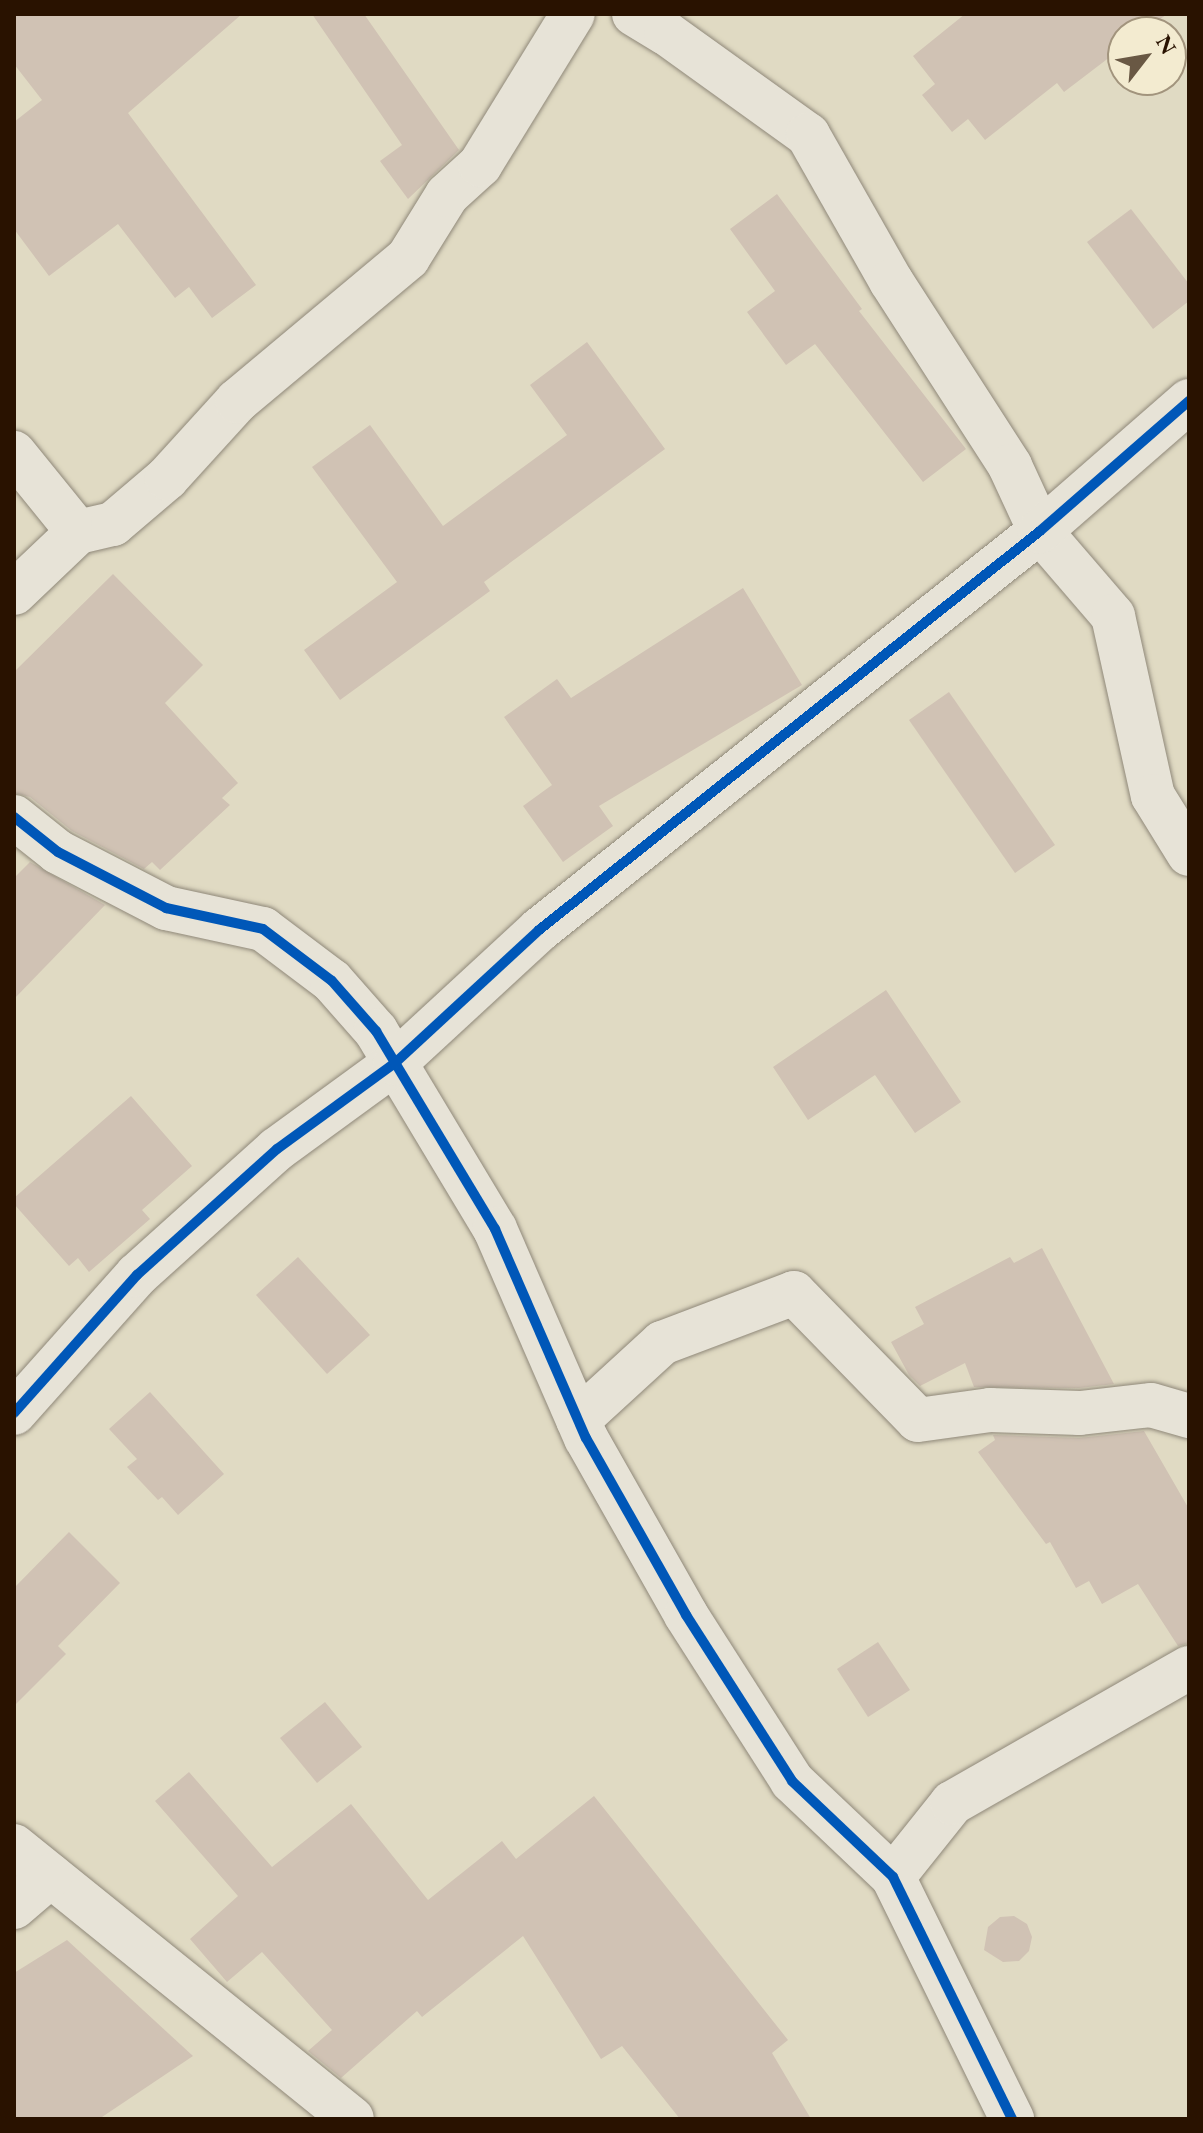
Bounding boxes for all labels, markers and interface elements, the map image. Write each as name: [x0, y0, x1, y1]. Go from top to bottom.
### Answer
north arrow: [1107, 16, 1187, 96]
text: N: [1149, 29, 1183, 60]

